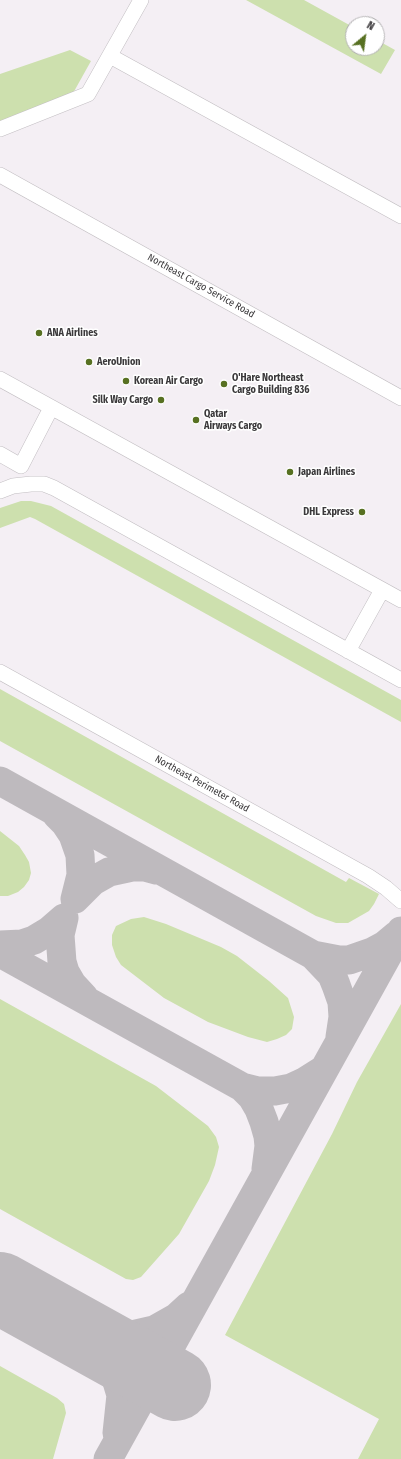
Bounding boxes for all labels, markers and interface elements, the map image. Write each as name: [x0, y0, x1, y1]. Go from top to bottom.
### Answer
north arrow: [345, 16, 385, 56]
text: N: [365, 19, 377, 33]
street label: Northeast Cargo Service Road: [145, 251, 257, 321]
place label: ANA Airlines: [47, 327, 98, 339]
marker: ANA Airlines: [34, 328, 44, 338]
place label: AeroUnion: [97, 356, 140, 368]
marker: AeroUnion: [84, 357, 94, 367]
place label: O'Hare Northeast Cargo Building 836: [232, 372, 309, 396]
place label: Korean Air Cargo: [134, 375, 203, 387]
marker: Korean Air Cargo: [121, 376, 131, 386]
marker: O'Hare Northeast Cargo Building 836: [219, 379, 229, 389]
place label: Silk Way Cargo: [92, 394, 153, 406]
marker: Silk Way Cargo: [156, 395, 166, 405]
place label: Qatar Airways Cargo: [204, 408, 262, 432]
marker: Qatar Airways Cargo: [191, 415, 201, 425]
place label: Japan Airlines: [298, 466, 355, 478]
marker: Japan Airlines: [285, 467, 295, 477]
place label: DHL Express: [303, 506, 354, 518]
marker: DHL Express: [357, 507, 367, 517]
street label: Northeast Perimeter Road: [153, 753, 251, 815]

